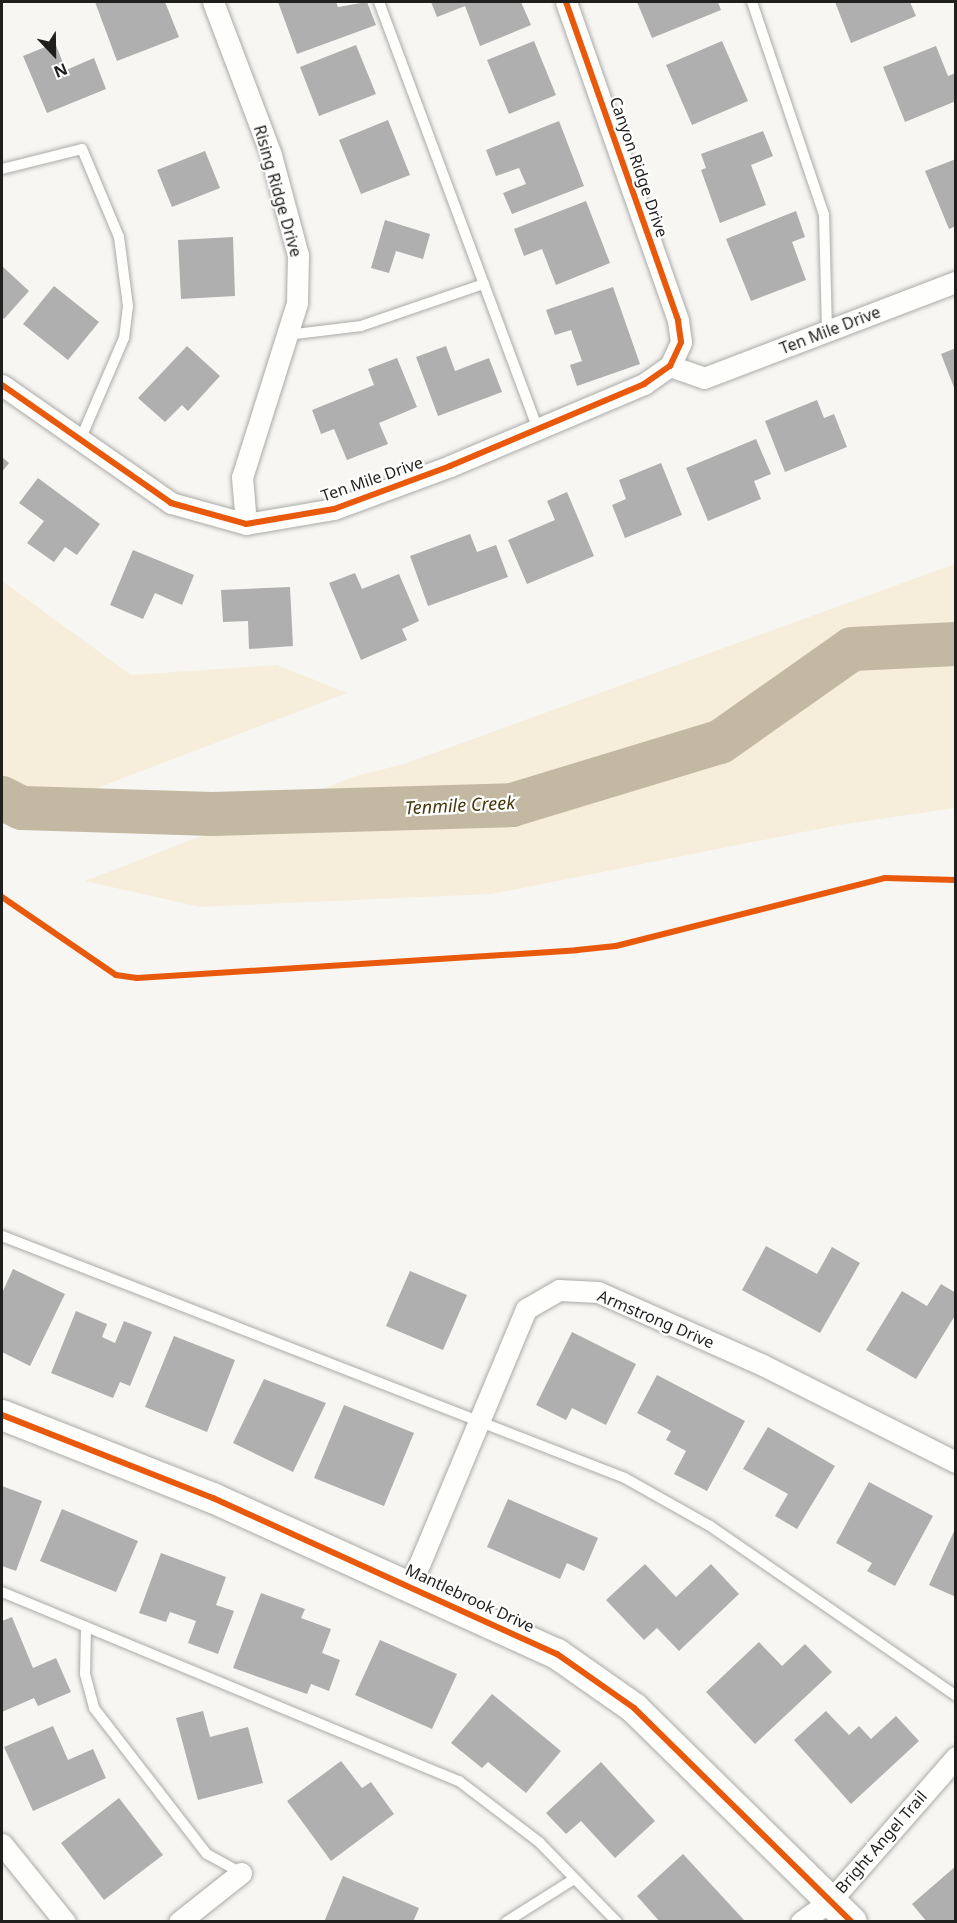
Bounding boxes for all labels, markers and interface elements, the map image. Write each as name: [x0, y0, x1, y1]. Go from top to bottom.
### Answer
north arrow: [24, 24, 84, 84]
text: N: [51, 58, 71, 83]
street label: Canyon Ridge Drive: [606, 94, 672, 240]
street label: Rising Ridge Drive: [250, 123, 306, 259]
street label: Ten Mile Drive: [777, 302, 883, 358]
street label: Ten Mile Drive: [319, 453, 425, 505]
water label: Tenmile Creek: [404, 791, 516, 819]
street label: Armstrong Drive: [595, 1286, 717, 1352]
street label: Mantlebrook Drive: [402, 1560, 538, 1636]
street label: Bright Angel Trail: [831, 1787, 931, 1897]

